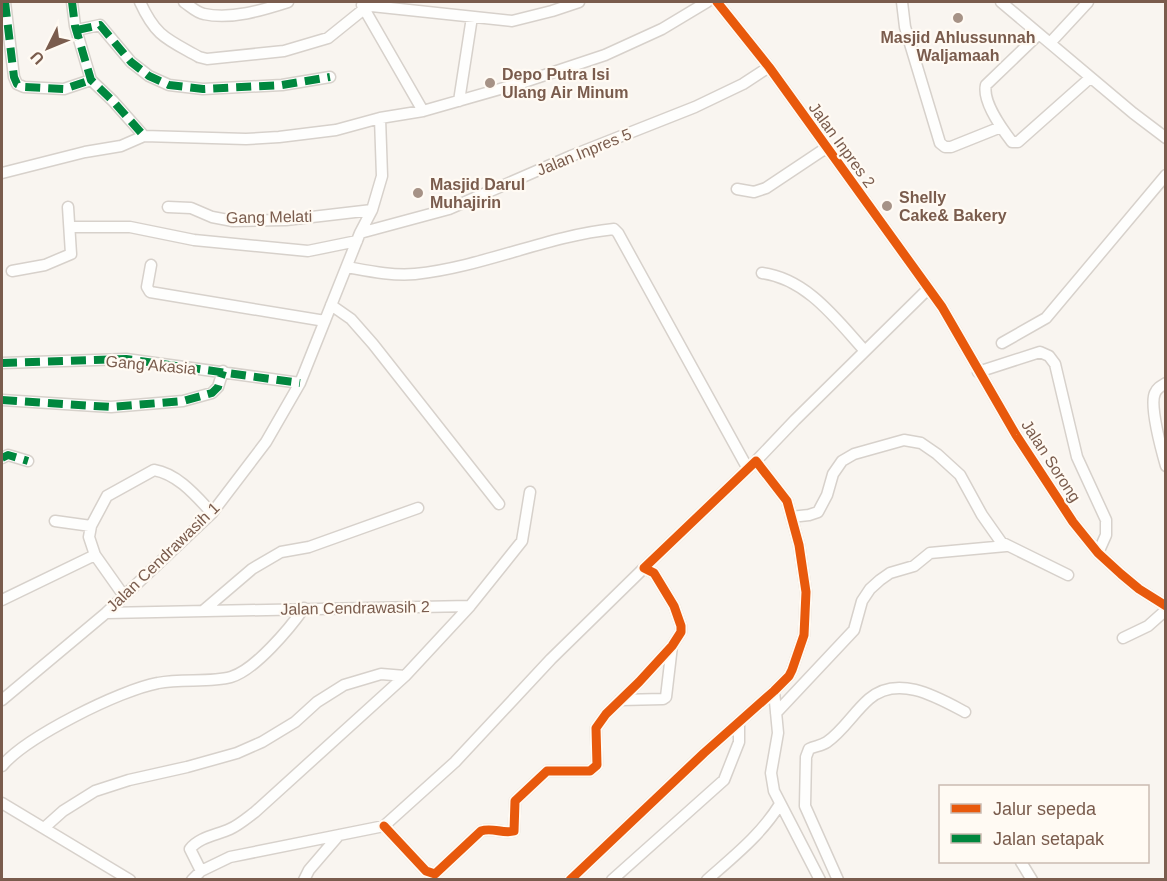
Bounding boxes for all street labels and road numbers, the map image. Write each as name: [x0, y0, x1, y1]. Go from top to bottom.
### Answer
street label: Jalan Inpres 2: [806, 99, 878, 191]
street label: Jalan Inpres 5: [534, 125, 634, 179]
street label: Gang Melati: [226, 208, 312, 226]
street label: Gang Akasia: [105, 353, 197, 377]
street label: Jalan Sorong: [1018, 417, 1084, 505]
street label: Jalan Cendrawasih 1: [103, 499, 223, 615]
street label: Jalan Cendrawasih 2: [280, 598, 430, 618]

